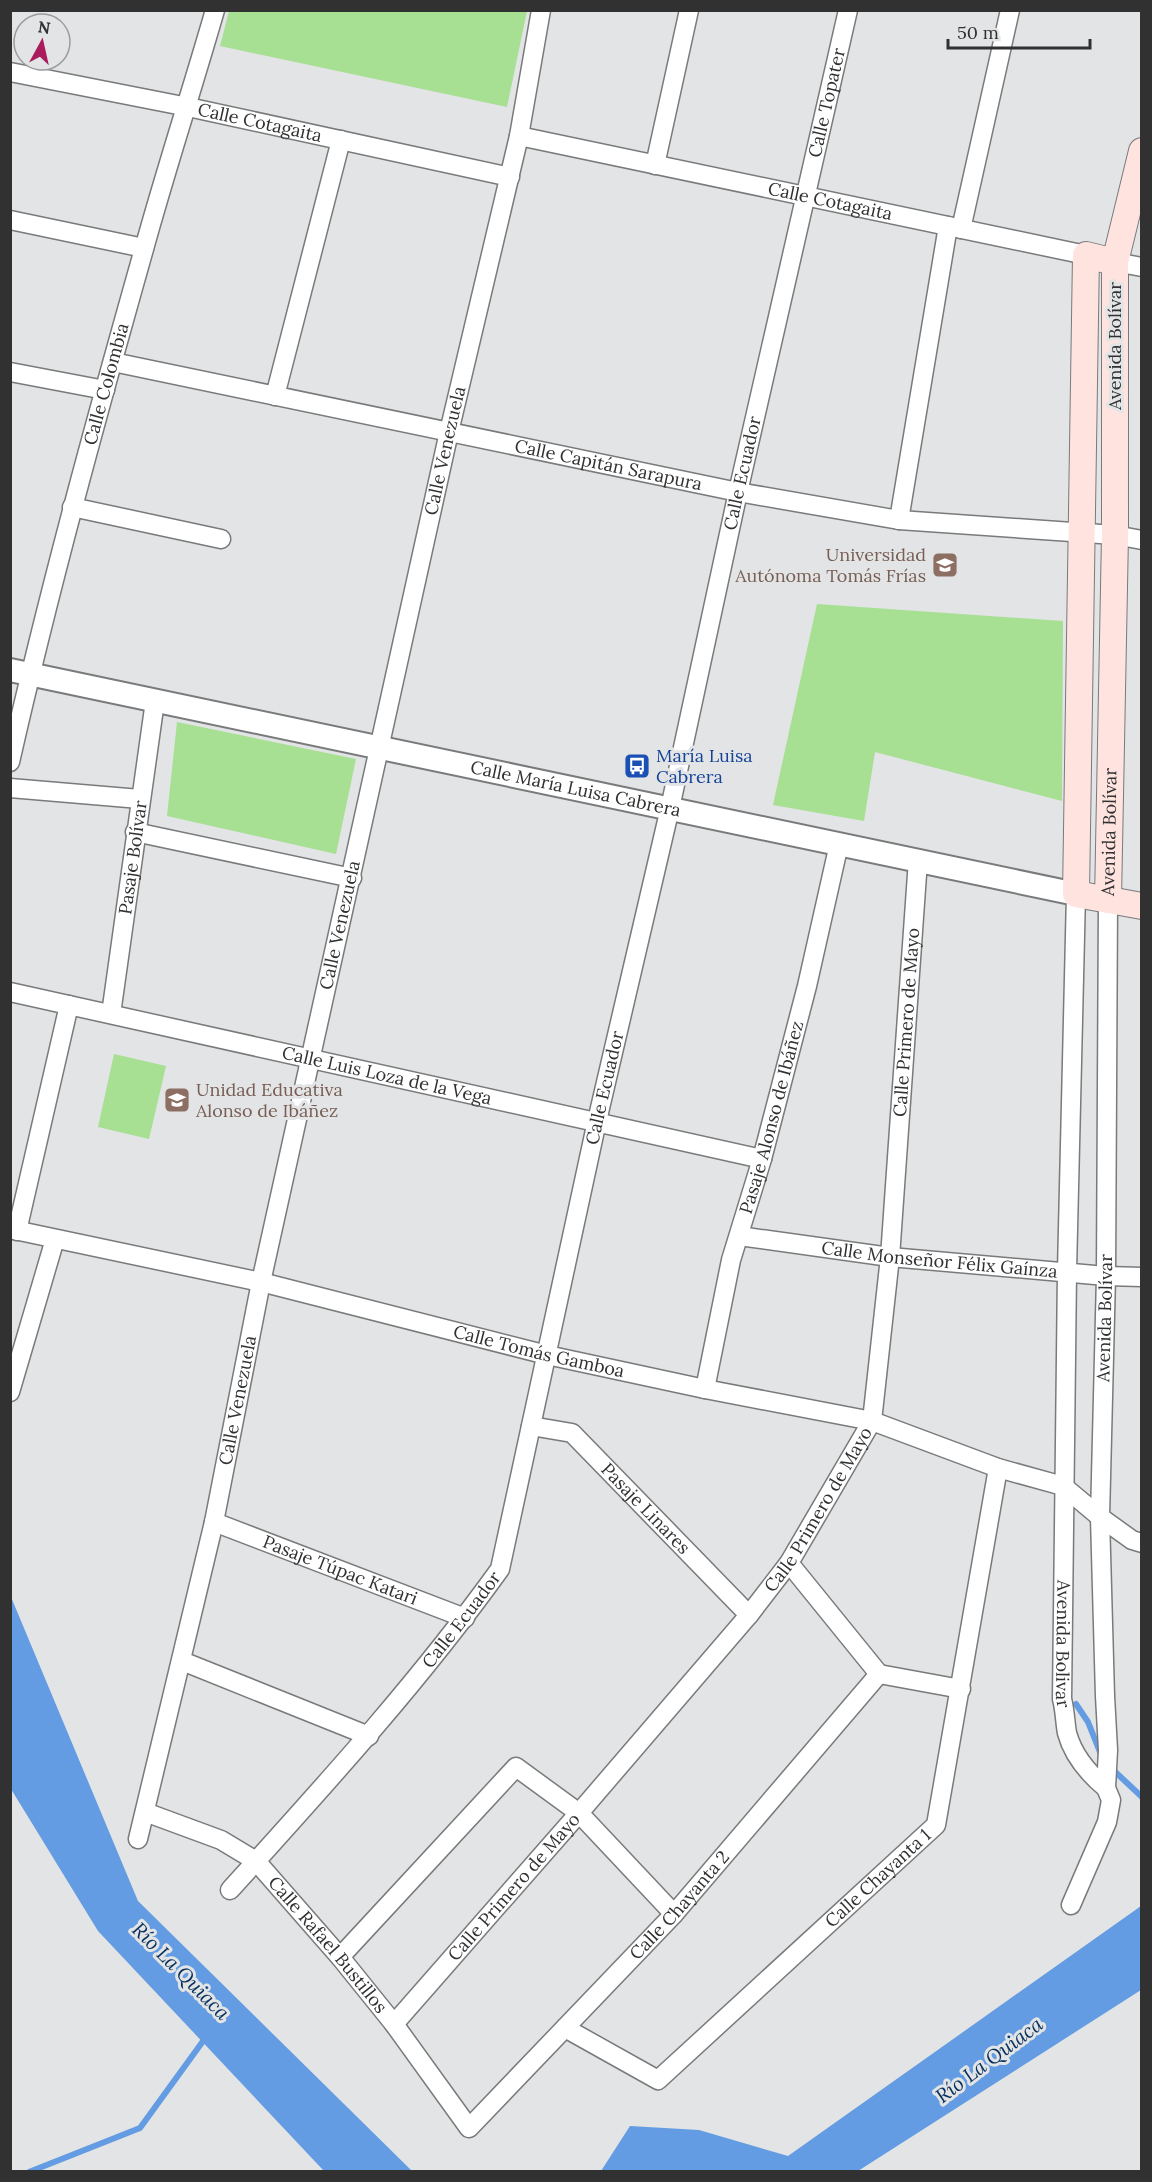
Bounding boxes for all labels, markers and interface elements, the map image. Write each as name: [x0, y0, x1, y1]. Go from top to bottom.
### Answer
north arrow: [12, 12, 72, 72]
scale bar: [948, 12, 1090, 50]
text: N: [37, 16, 52, 38]
text: 50 m: [957, 21, 999, 44]
street label: Calle Topater: [803, 45, 850, 160]
street label: Calle Cotagaita: [196, 97, 324, 147]
street label: Calle Cotagaita: [766, 177, 895, 225]
street label: Avenida Bolívar: [1103, 282, 1126, 411]
street label: Calle Colombia: [78, 320, 134, 448]
street label: Calle Venezuela: [419, 384, 470, 517]
street label: Calle Ecuador: [718, 414, 766, 532]
street label: Calle Capitán Sarapura: [513, 434, 704, 495]
place label: Universidad Autónoma Tomás Frías: [734, 543, 926, 587]
school or university icon: Universidad Autónoma Tomás Frías: [930, 550, 960, 580]
place label: María Luisa Cabrera: [656, 744, 753, 788]
bus stop icon: María Luisa Cabrera: [622, 751, 652, 781]
street label: Calle María Luisa Cabrera: [469, 755, 683, 822]
street label: Avenida Bolívar: [1096, 767, 1122, 897]
street label: Pasaje Bolívar: [113, 799, 152, 916]
street label: Calle Venezuela: [314, 858, 365, 992]
street label: Calle Primero de Mayo: [888, 927, 924, 1118]
street label: Pasaje Alonso de Ibáñez: [734, 1018, 808, 1217]
street label: Calle Ecuador: [580, 1028, 629, 1147]
street label: Calle Luis Loza de la Vega: [280, 1041, 494, 1110]
place label: Unidad Educativa Alonso de Ibáñez: [195, 1078, 343, 1122]
school or university icon: Unidad Educativa Alonso de Ibáñez: [162, 1085, 192, 1115]
street label: Calle Monseñor Félix Gaínza: [820, 1236, 1059, 1283]
street label: Avenida Bolívar: [1091, 1254, 1117, 1383]
street label: Calle Tomás Gamboa: [451, 1320, 627, 1382]
street label: Calle Venezuela: [213, 1333, 261, 1467]
street label: Calle Primero de Mayo: [759, 1423, 877, 1597]
street label: Pasaje Linares: [596, 1458, 695, 1559]
street label: Pasaje Túpac Katari: [260, 1530, 421, 1610]
street label: Calle Ecuador: [417, 1566, 506, 1673]
street label: Avenida Bolivar: [1051, 1579, 1076, 1710]
street label: Calle Primero de Mayo: [442, 1808, 585, 1966]
street label: Calle Chayanta 1: [820, 1824, 935, 1932]
street label: Calle Chayanta 2: [624, 1846, 734, 1965]
street label: Calle Rafael Bustillos: [263, 1871, 393, 2018]
water label: Río La Quiaca: [127, 1917, 235, 2025]
water label: Río La Quiaca: [930, 2011, 1047, 2108]

